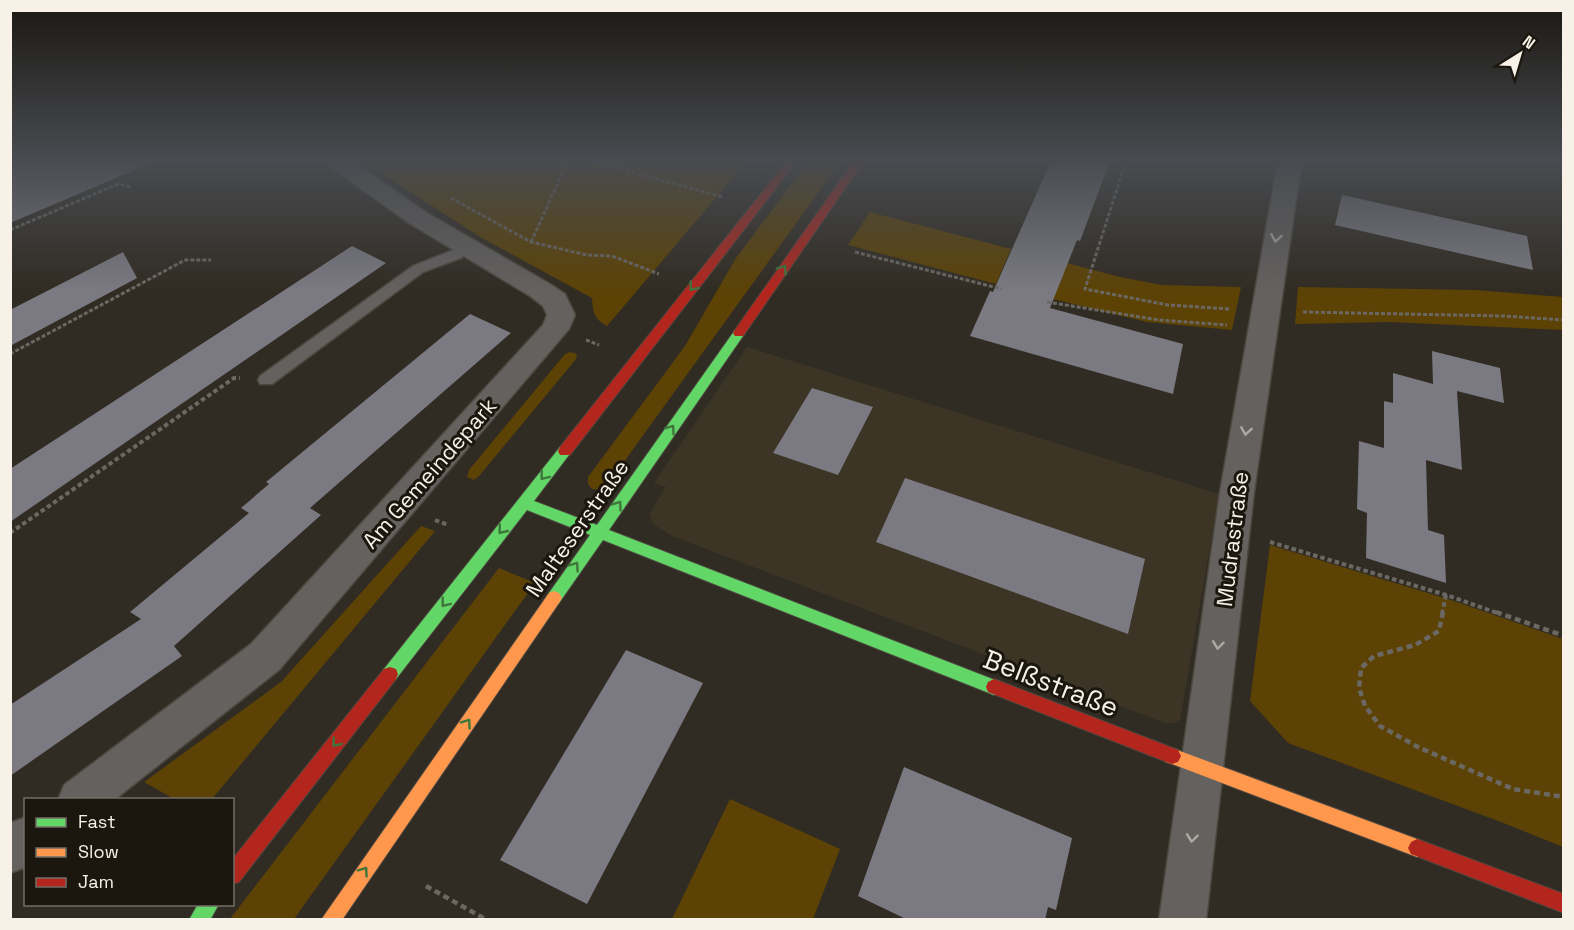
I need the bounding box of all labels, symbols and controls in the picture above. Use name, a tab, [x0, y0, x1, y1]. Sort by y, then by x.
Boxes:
north arrow	[1490, 24, 1550, 84]
text: N	[1518, 31, 1539, 54]
one-way arrow	[1271, 233, 1283, 243]
one-way arrow	[776, 265, 787, 276]
one-way arrow	[690, 280, 701, 291]
street label: Am Gemeindepark	[356, 392, 502, 554]
one-way arrow	[664, 425, 675, 436]
one-way arrow	[1241, 426, 1253, 435]
street label: Malteserstraße	[519, 454, 635, 602]
one-way arrow	[541, 469, 552, 480]
street label: Mudrastraße	[1210, 470, 1254, 608]
one-way arrow	[611, 500, 622, 511]
one-way arrow	[499, 523, 510, 534]
one-way arrow	[568, 562, 579, 573]
one-way arrow	[441, 596, 452, 607]
one-way arrow	[1213, 640, 1225, 649]
street label: Belßstraße	[978, 641, 1124, 725]
one-way arrow	[460, 718, 471, 729]
one-way arrow	[332, 736, 343, 747]
legend	[24, 798, 234, 906]
text: Fast	[78, 810, 115, 833]
one-way arrow	[1186, 833, 1199, 843]
text: Slow	[78, 840, 119, 863]
one-way arrow	[357, 867, 368, 878]
text: Jam	[78, 870, 114, 893]

